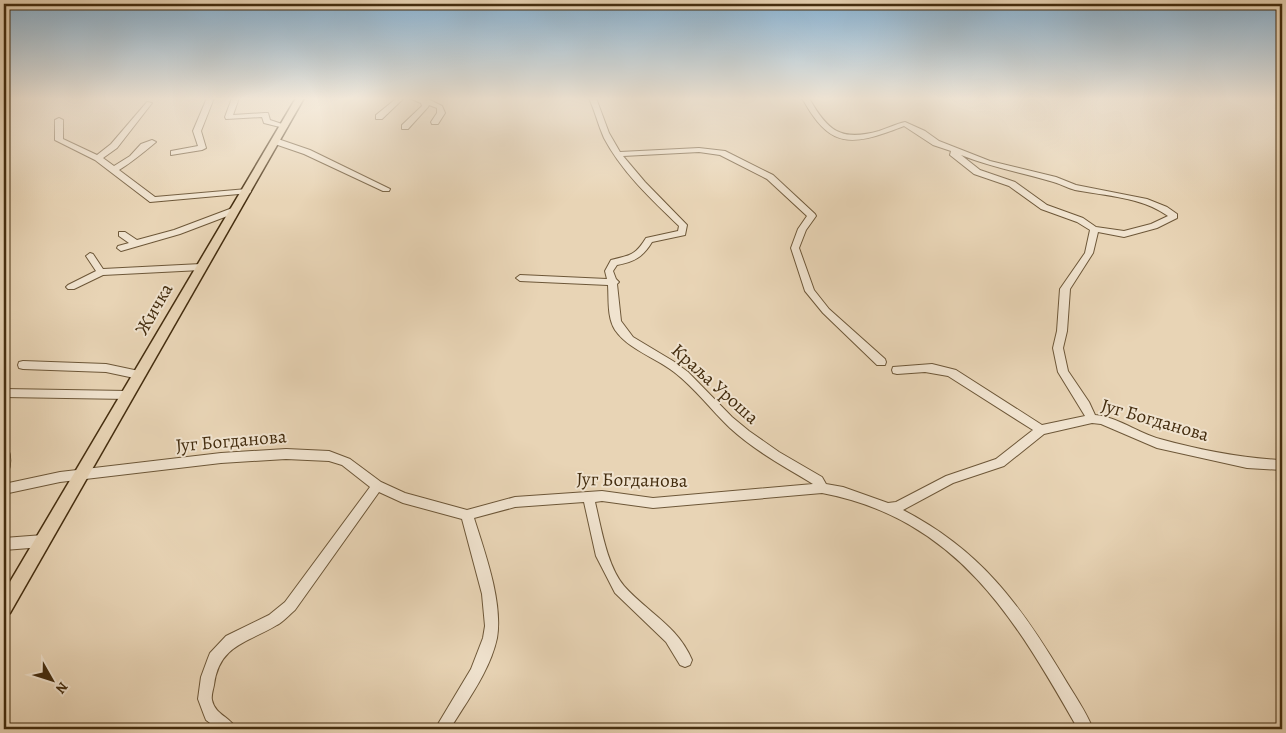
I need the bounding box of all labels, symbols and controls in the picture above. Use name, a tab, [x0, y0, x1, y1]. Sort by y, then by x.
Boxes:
street label: Жичка	[129, 278, 179, 340]
street label: Краља Уроша	[666, 338, 765, 430]
street label: Југ Богданова	[1098, 392, 1212, 448]
street label: Југ Богданова	[175, 423, 288, 459]
street label: Југ Богданова	[576, 466, 688, 494]
north arrow	[28, 656, 78, 706]
text: N	[51, 678, 72, 698]

